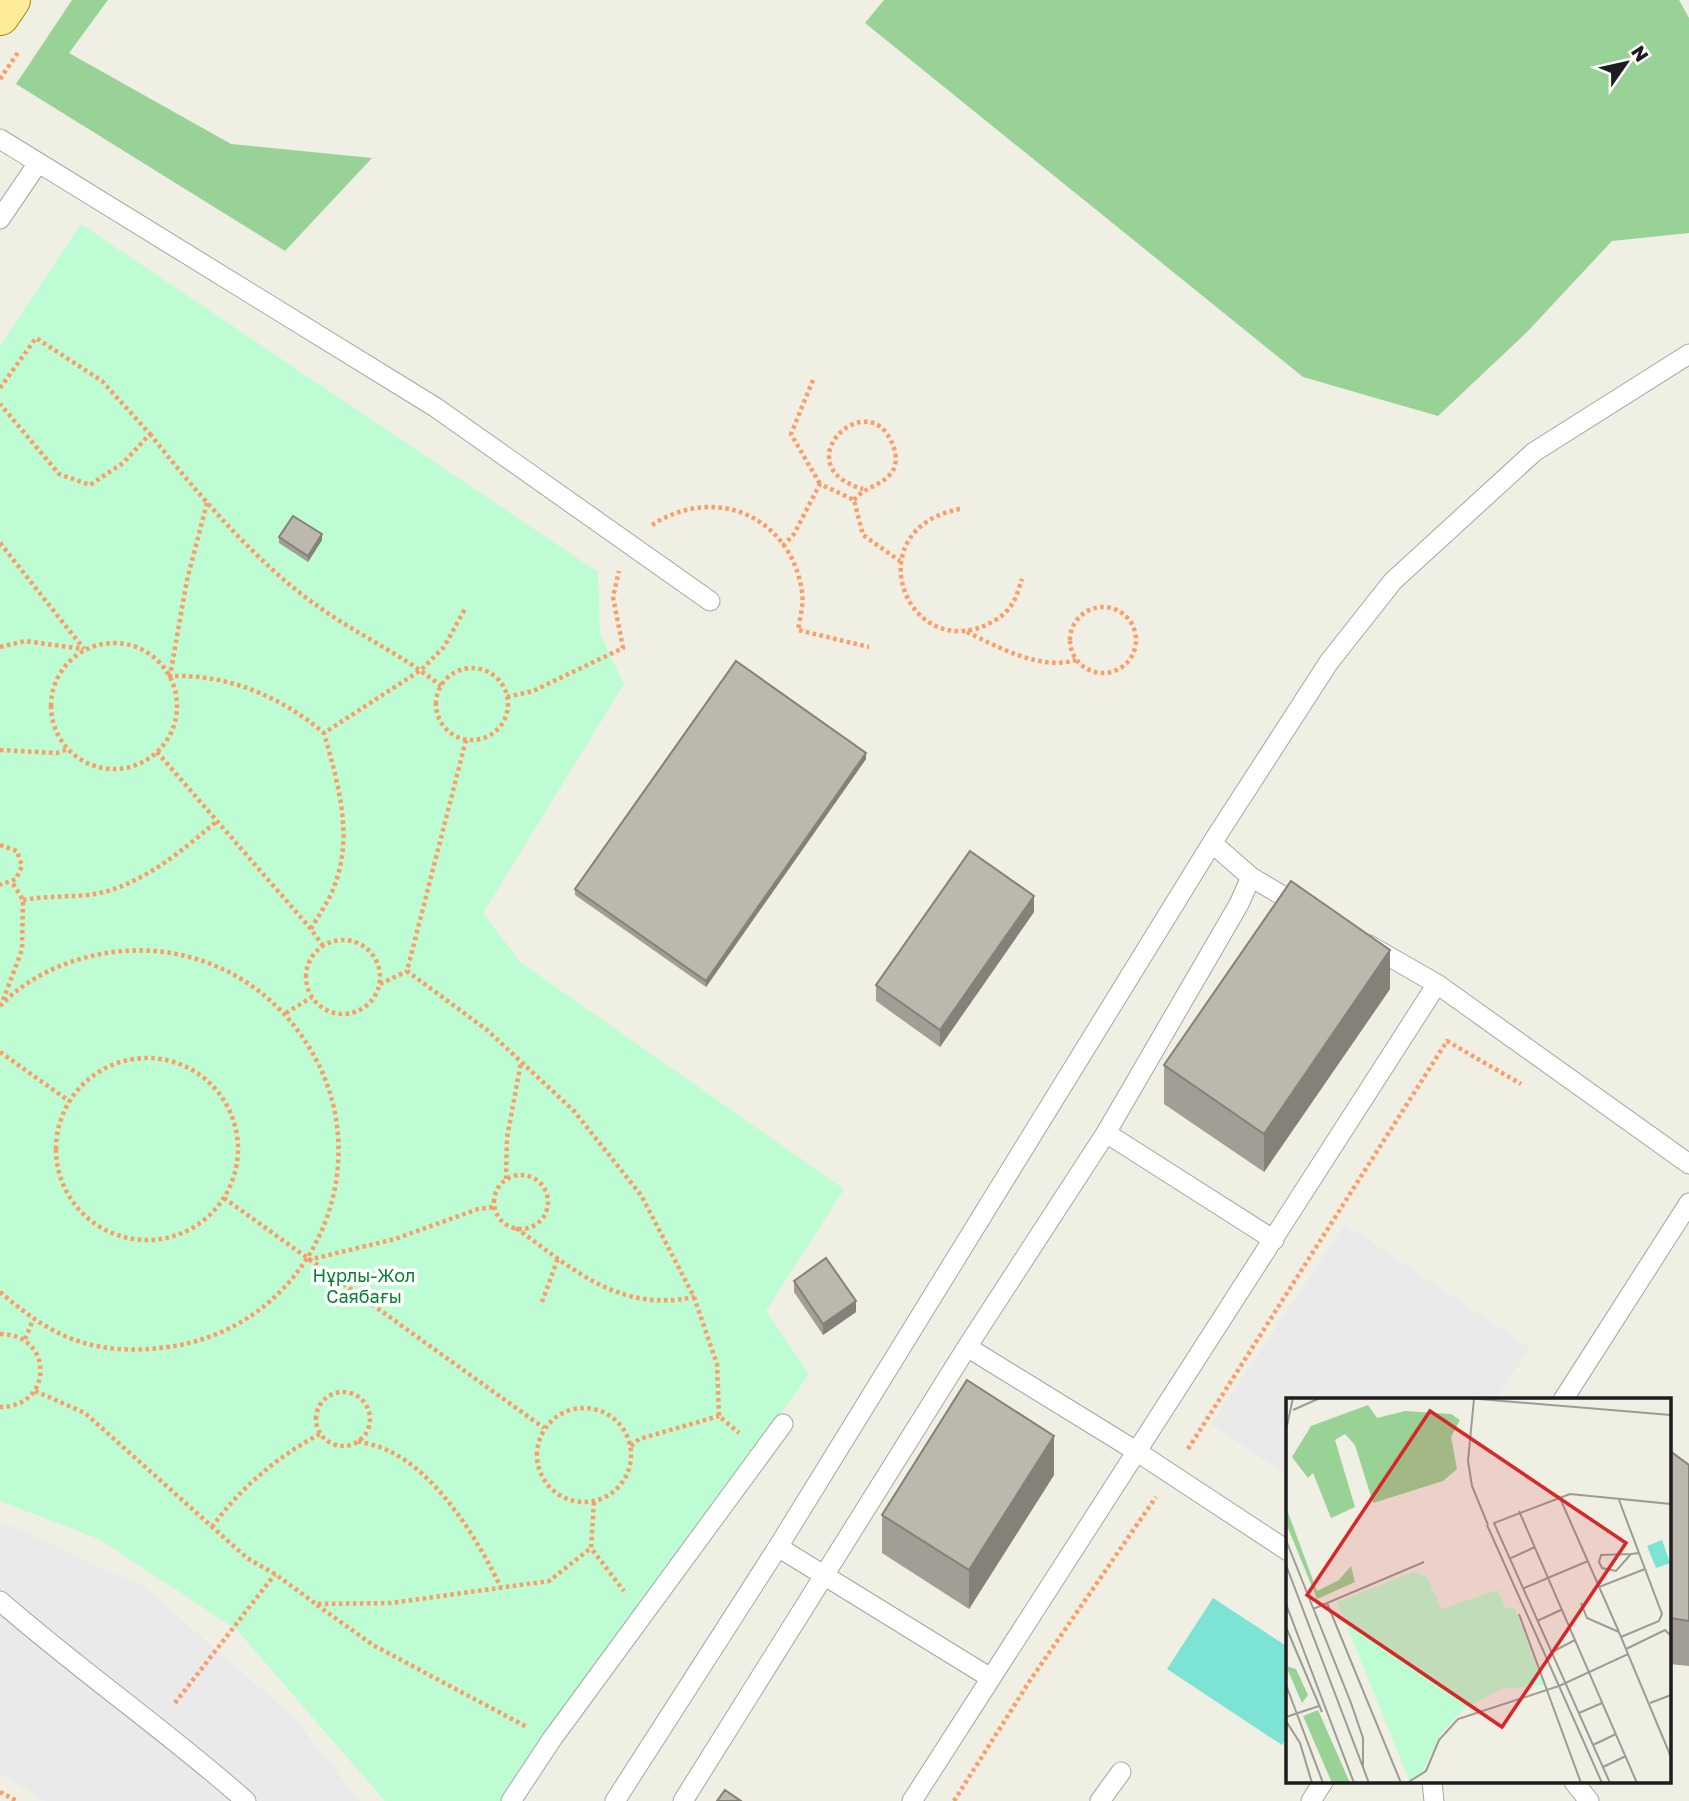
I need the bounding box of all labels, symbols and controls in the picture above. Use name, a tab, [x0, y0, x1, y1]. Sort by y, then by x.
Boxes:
north arrow	[1591, 28, 1661, 98]
text: N	[1627, 41, 1654, 66]
park label: Нұрлы-Жол Саябағы	[313, 1264, 415, 1307]
inset map	[1286, 1398, 1672, 1784]

